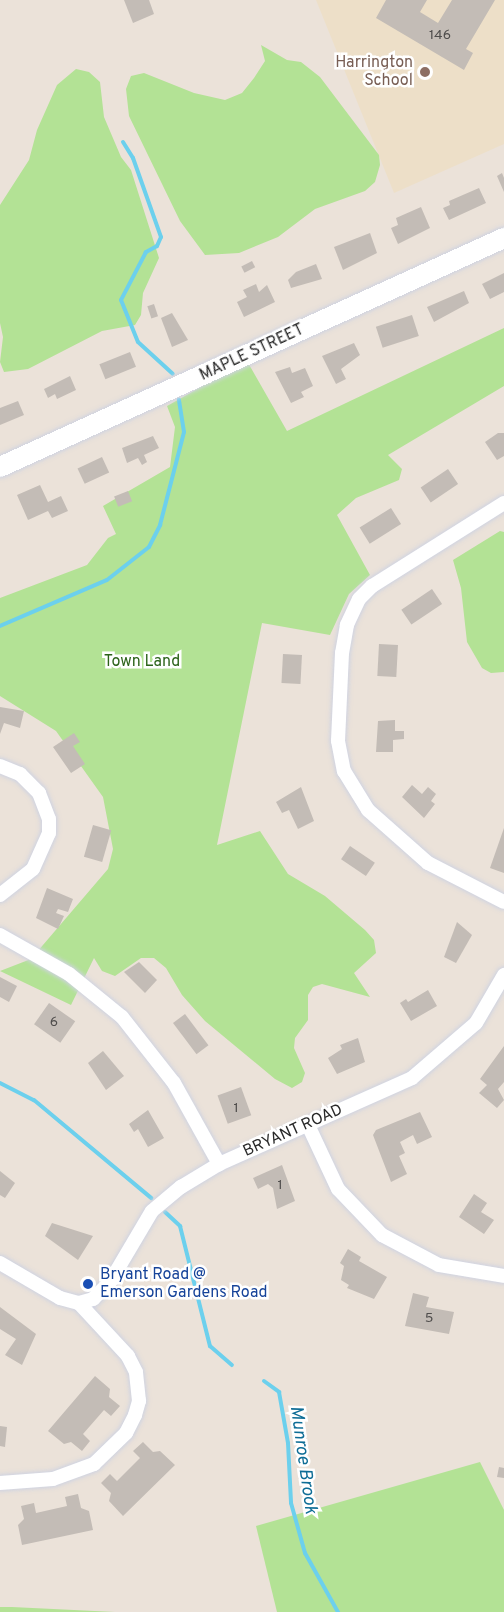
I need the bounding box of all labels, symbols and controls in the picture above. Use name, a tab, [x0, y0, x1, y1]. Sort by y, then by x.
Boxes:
house number: 146	[429, 28, 451, 44]
place label: Harrington School	[335, 53, 413, 91]
marker: Harrington School	[418, 65, 432, 79]
street label: MAPLE STREET	[197, 320, 307, 386]
park label: Town Land	[104, 652, 180, 672]
house number: 6	[50, 1015, 58, 1031]
street label: BRYANT ROAD	[240, 1100, 346, 1162]
house number: 1	[233, 1101, 239, 1117]
house number: 1	[277, 1178, 283, 1194]
place label: Bryant Road @ Emerson Gardens Road	[100, 1265, 268, 1303]
marker: Bryant Road @ Emerson Gardens Road	[81, 1277, 95, 1291]
house number: 5	[425, 1311, 433, 1327]
water label: Munroe Brook	[284, 1405, 320, 1515]

